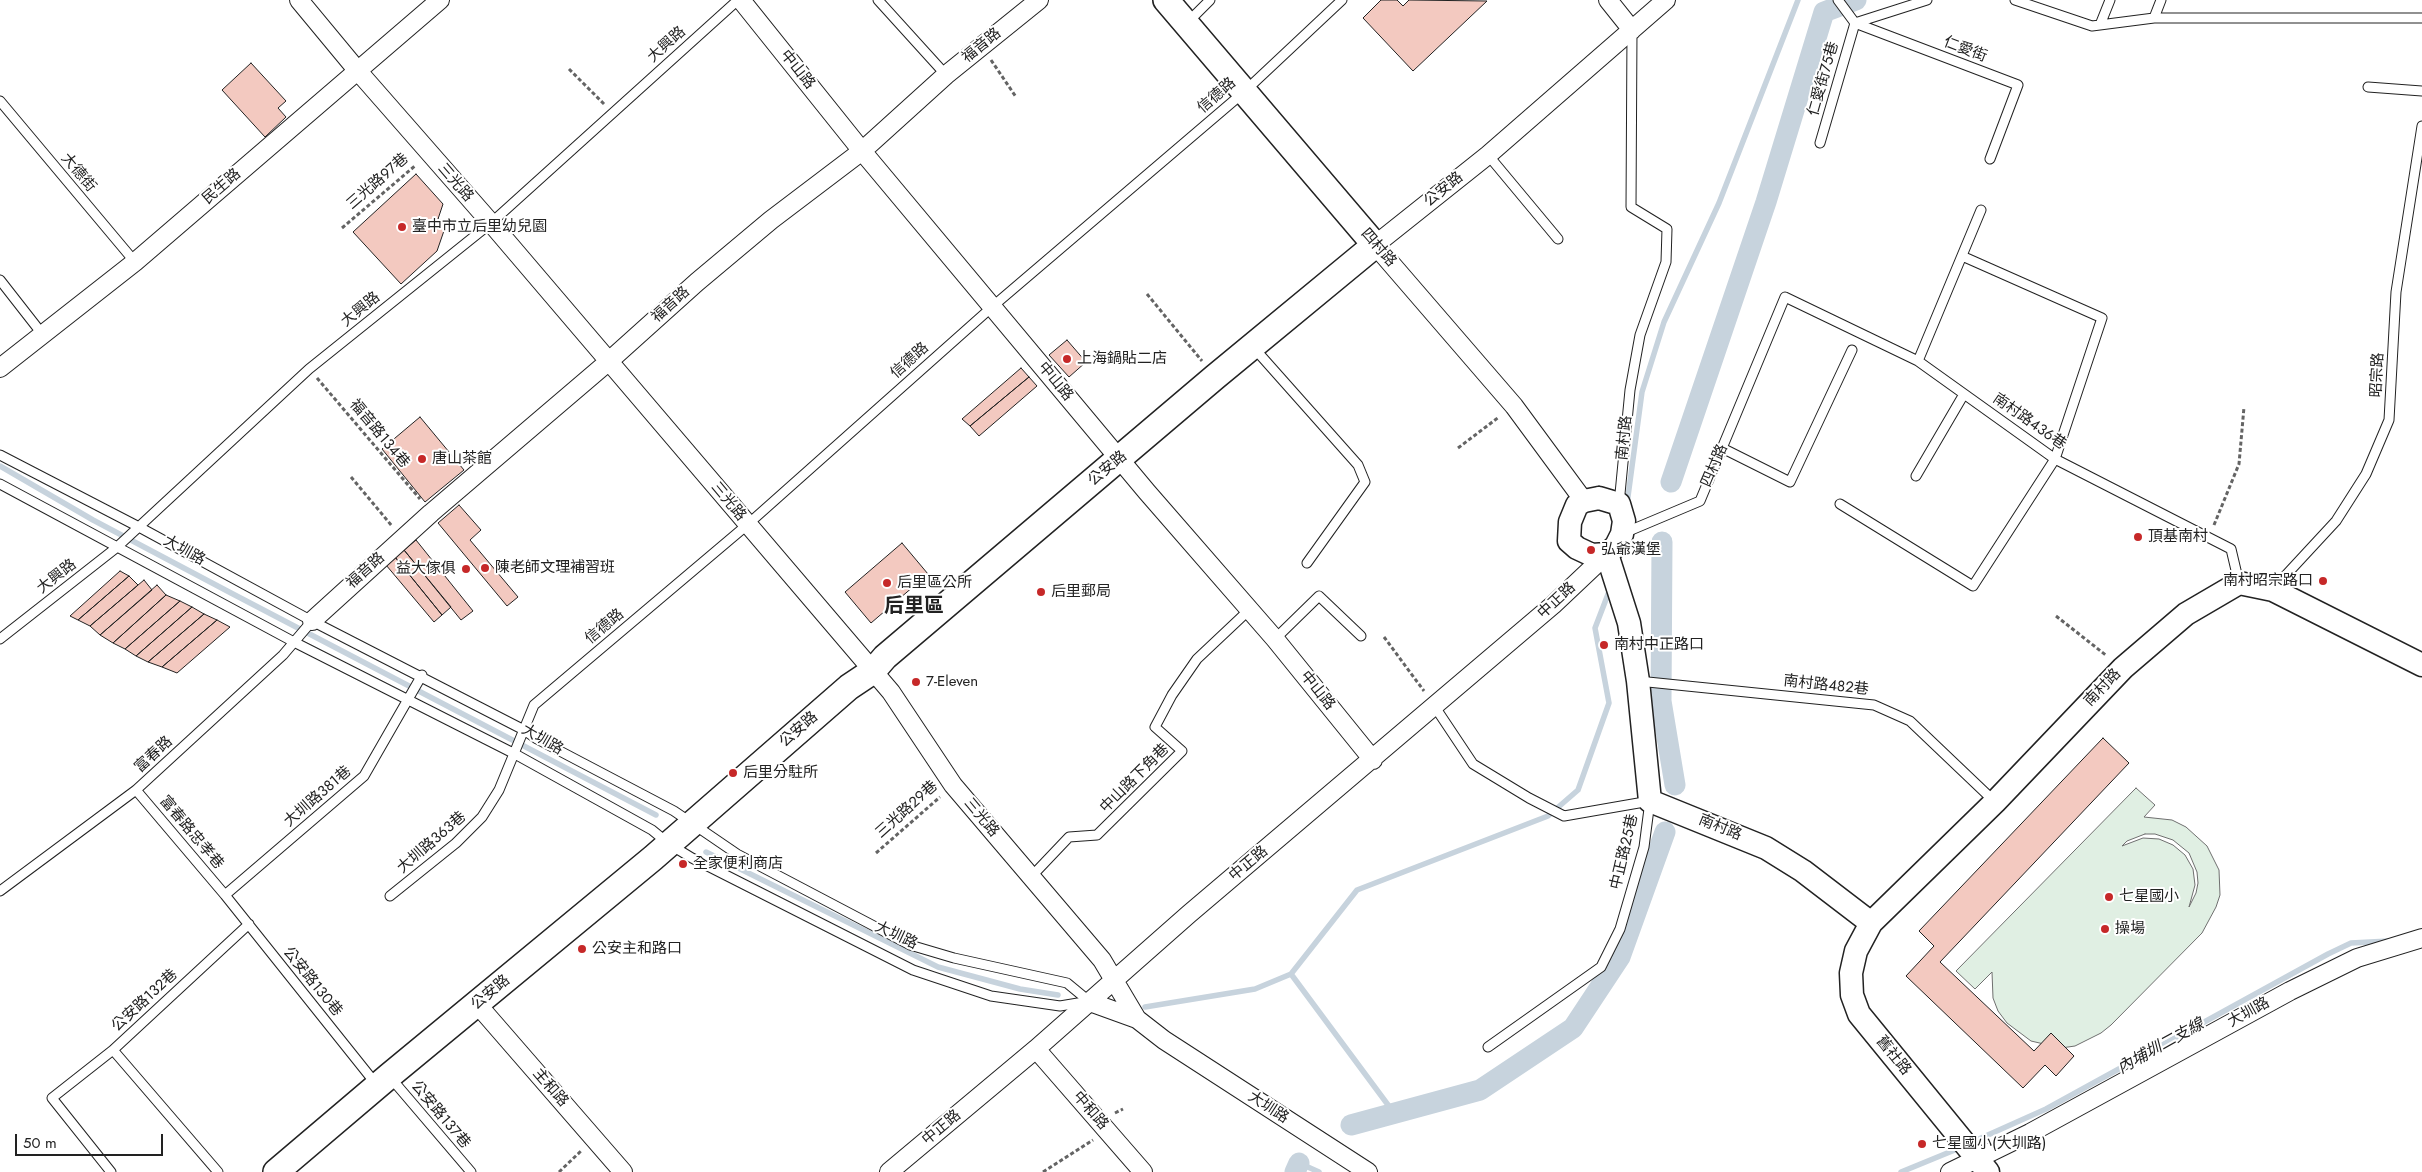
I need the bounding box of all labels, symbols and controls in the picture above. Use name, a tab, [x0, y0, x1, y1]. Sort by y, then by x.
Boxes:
street label: 大興路	[644, 23, 690, 67]
street label: 福音路	[959, 25, 1005, 67]
street label: 仁愛街	[1941, 34, 1989, 66]
street label: 仁愛街75巷	[1805, 40, 1843, 118]
street label: 中山路	[776, 47, 818, 93]
street label: 信德路	[1194, 74, 1240, 118]
street label: 大德街	[57, 150, 99, 196]
street label: 三光路97巷	[343, 150, 413, 214]
street label: 三光路	[433, 160, 477, 206]
street label: 民生路	[199, 165, 245, 209]
street label: 公安路	[1421, 169, 1467, 211]
place label: 臺中市立后里幼兒園	[412, 218, 547, 236]
marker: 臺中市立后里幼兒園	[396, 221, 408, 233]
street label: 四村路	[1356, 225, 1400, 271]
street label: 福音路	[648, 283, 694, 327]
street label: 大興路	[338, 289, 384, 331]
street label: 信德路	[887, 339, 933, 383]
place label: 上海鍋貼二店	[1077, 350, 1167, 368]
street label: 昭宗路	[2368, 352, 2388, 398]
marker: 上海鍋貼二店	[1061, 353, 1073, 365]
street label: 中山路	[1034, 359, 1076, 405]
street label: 南村路436巷	[1989, 390, 2069, 454]
street label: 福音路134巷	[345, 396, 413, 472]
street label: 南村路	[1614, 415, 1636, 461]
street label: 四村路	[1698, 442, 1732, 490]
street label: 公安路	[1085, 448, 1131, 490]
place label: 唐山茶館	[432, 450, 492, 468]
marker: 唐山茶館	[416, 453, 428, 465]
street label: 三光路	[707, 479, 749, 525]
place label: 頂基南村	[2148, 528, 2208, 546]
marker: 頂基南村	[2132, 531, 2144, 543]
street label: 大圳路	[160, 532, 208, 570]
place label: 弘爺漢堡	[1601, 541, 1661, 559]
marker: 弘爺漢堡	[1585, 544, 1597, 556]
street label: 福音路	[343, 549, 389, 593]
street label: 大興路	[34, 556, 80, 598]
place label: 陳老師文理補習班	[495, 559, 615, 577]
place label: 益大傢俱	[396, 560, 456, 578]
marker: 陳老師文理補習班	[479, 562, 491, 574]
marker: 益大傢俱	[460, 563, 472, 575]
place label: 南村昭宗路口	[2223, 572, 2313, 590]
place label: 后里區公所	[897, 574, 972, 592]
marker: 南村昭宗路口	[2317, 575, 2329, 587]
marker: 后里區公所	[881, 577, 893, 589]
street label: 中正路	[1534, 579, 1580, 623]
place label: 后里郵局	[1051, 583, 1111, 601]
marker: 后里郵局	[1035, 586, 1047, 598]
district label: 后里區	[884, 595, 944, 619]
street label: 信德路	[582, 606, 628, 648]
place label: 南村中正路口	[1614, 636, 1704, 654]
marker: 南村中正路口	[1598, 639, 1610, 651]
street label: 南村路	[2081, 666, 2125, 710]
street label: 中山路	[1296, 668, 1338, 714]
place label: 7-Eleven	[926, 673, 978, 691]
street label: 南村路482巷	[1783, 673, 1869, 699]
marker: 7-Eleven	[910, 676, 922, 688]
street label: 公安路	[776, 708, 822, 752]
street label: 大圳路	[518, 721, 566, 759]
street label: 富春路	[131, 733, 177, 777]
street label: 中山路下角巷	[1097, 741, 1173, 817]
street label: 大圳路381巷	[281, 763, 355, 831]
place label: 后里分駐所	[743, 764, 818, 782]
marker: 后里分駐所	[727, 767, 739, 779]
street label: 三光路29巷	[872, 777, 942, 843]
street label: 富春路忠孝巷	[155, 793, 227, 873]
street label: 三光路	[960, 795, 1002, 841]
street label: 大圳路363巷	[394, 808, 470, 878]
street label: 南村路	[1696, 811, 1744, 845]
street label: 中正路25巷	[1608, 812, 1642, 892]
street label: 中正路	[1226, 843, 1272, 885]
place label: 全家便利商店	[693, 855, 783, 873]
marker: 全家便利商店	[677, 858, 689, 870]
place label: 七星國小	[2119, 888, 2179, 906]
marker: 七星國小	[2103, 891, 2115, 903]
street label: 大圳路	[872, 918, 920, 954]
place label: 操場	[2115, 920, 2145, 938]
marker: 操場	[2099, 923, 2111, 935]
place label: 公安主和路口	[592, 940, 682, 958]
marker: 公安主和路口	[576, 943, 588, 955]
street label: 公安路130巷	[279, 944, 345, 1020]
street label: 公安路132巷	[108, 966, 182, 1036]
street label: 公安路	[468, 972, 514, 1014]
street label: 大圳路	[2225, 994, 2273, 1032]
water label: 內埔圳二支線	[2114, 1015, 2208, 1079]
street label: 舊社路	[1872, 1033, 1914, 1079]
street label: 主和路	[528, 1065, 572, 1111]
street label: 公安路137巷	[407, 1078, 473, 1152]
street label: 中和路	[1068, 1088, 1112, 1134]
street label: 大圳路	[1244, 1088, 1292, 1128]
street label: 中正路	[919, 1107, 965, 1149]
scale bar	[18, 1124, 165, 1156]
text: 50 m	[23, 1132, 57, 1154]
place label: 七星國小(大圳路)	[1932, 1135, 2046, 1153]
marker: 七星國小(大圳路)	[1916, 1138, 1928, 1150]

